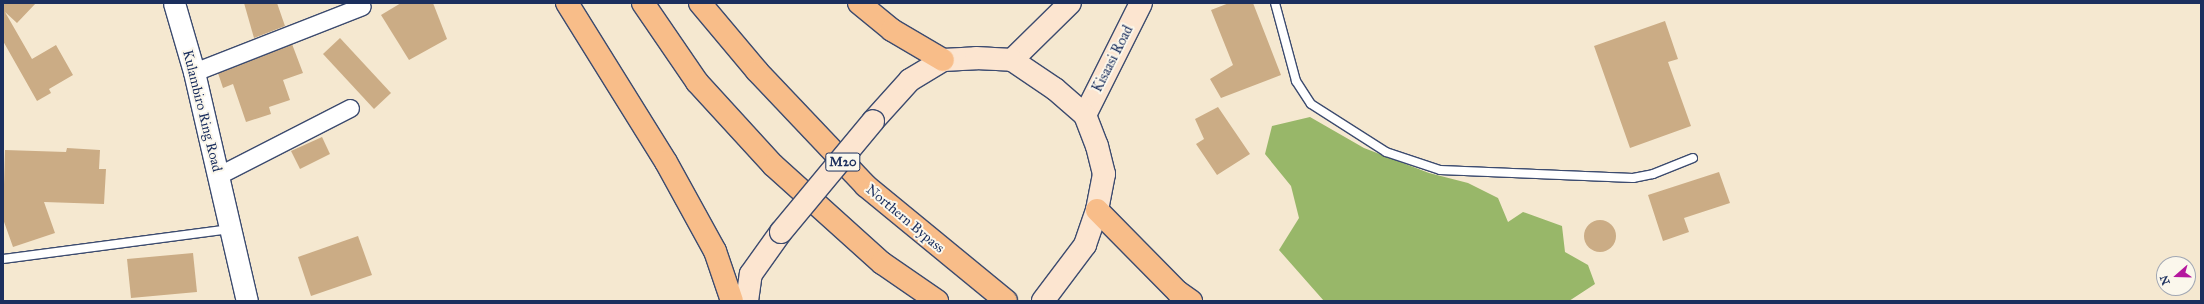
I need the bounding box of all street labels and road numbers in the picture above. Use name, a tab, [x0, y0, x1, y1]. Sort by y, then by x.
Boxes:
street label: Kisaasi Road	[1089, 23, 1137, 95]
street label: Kulambiro Ring Road	[179, 48, 225, 174]
road number: M20	[825, 151, 861, 173]
street label: Northern Bypass	[862, 181, 948, 257]

